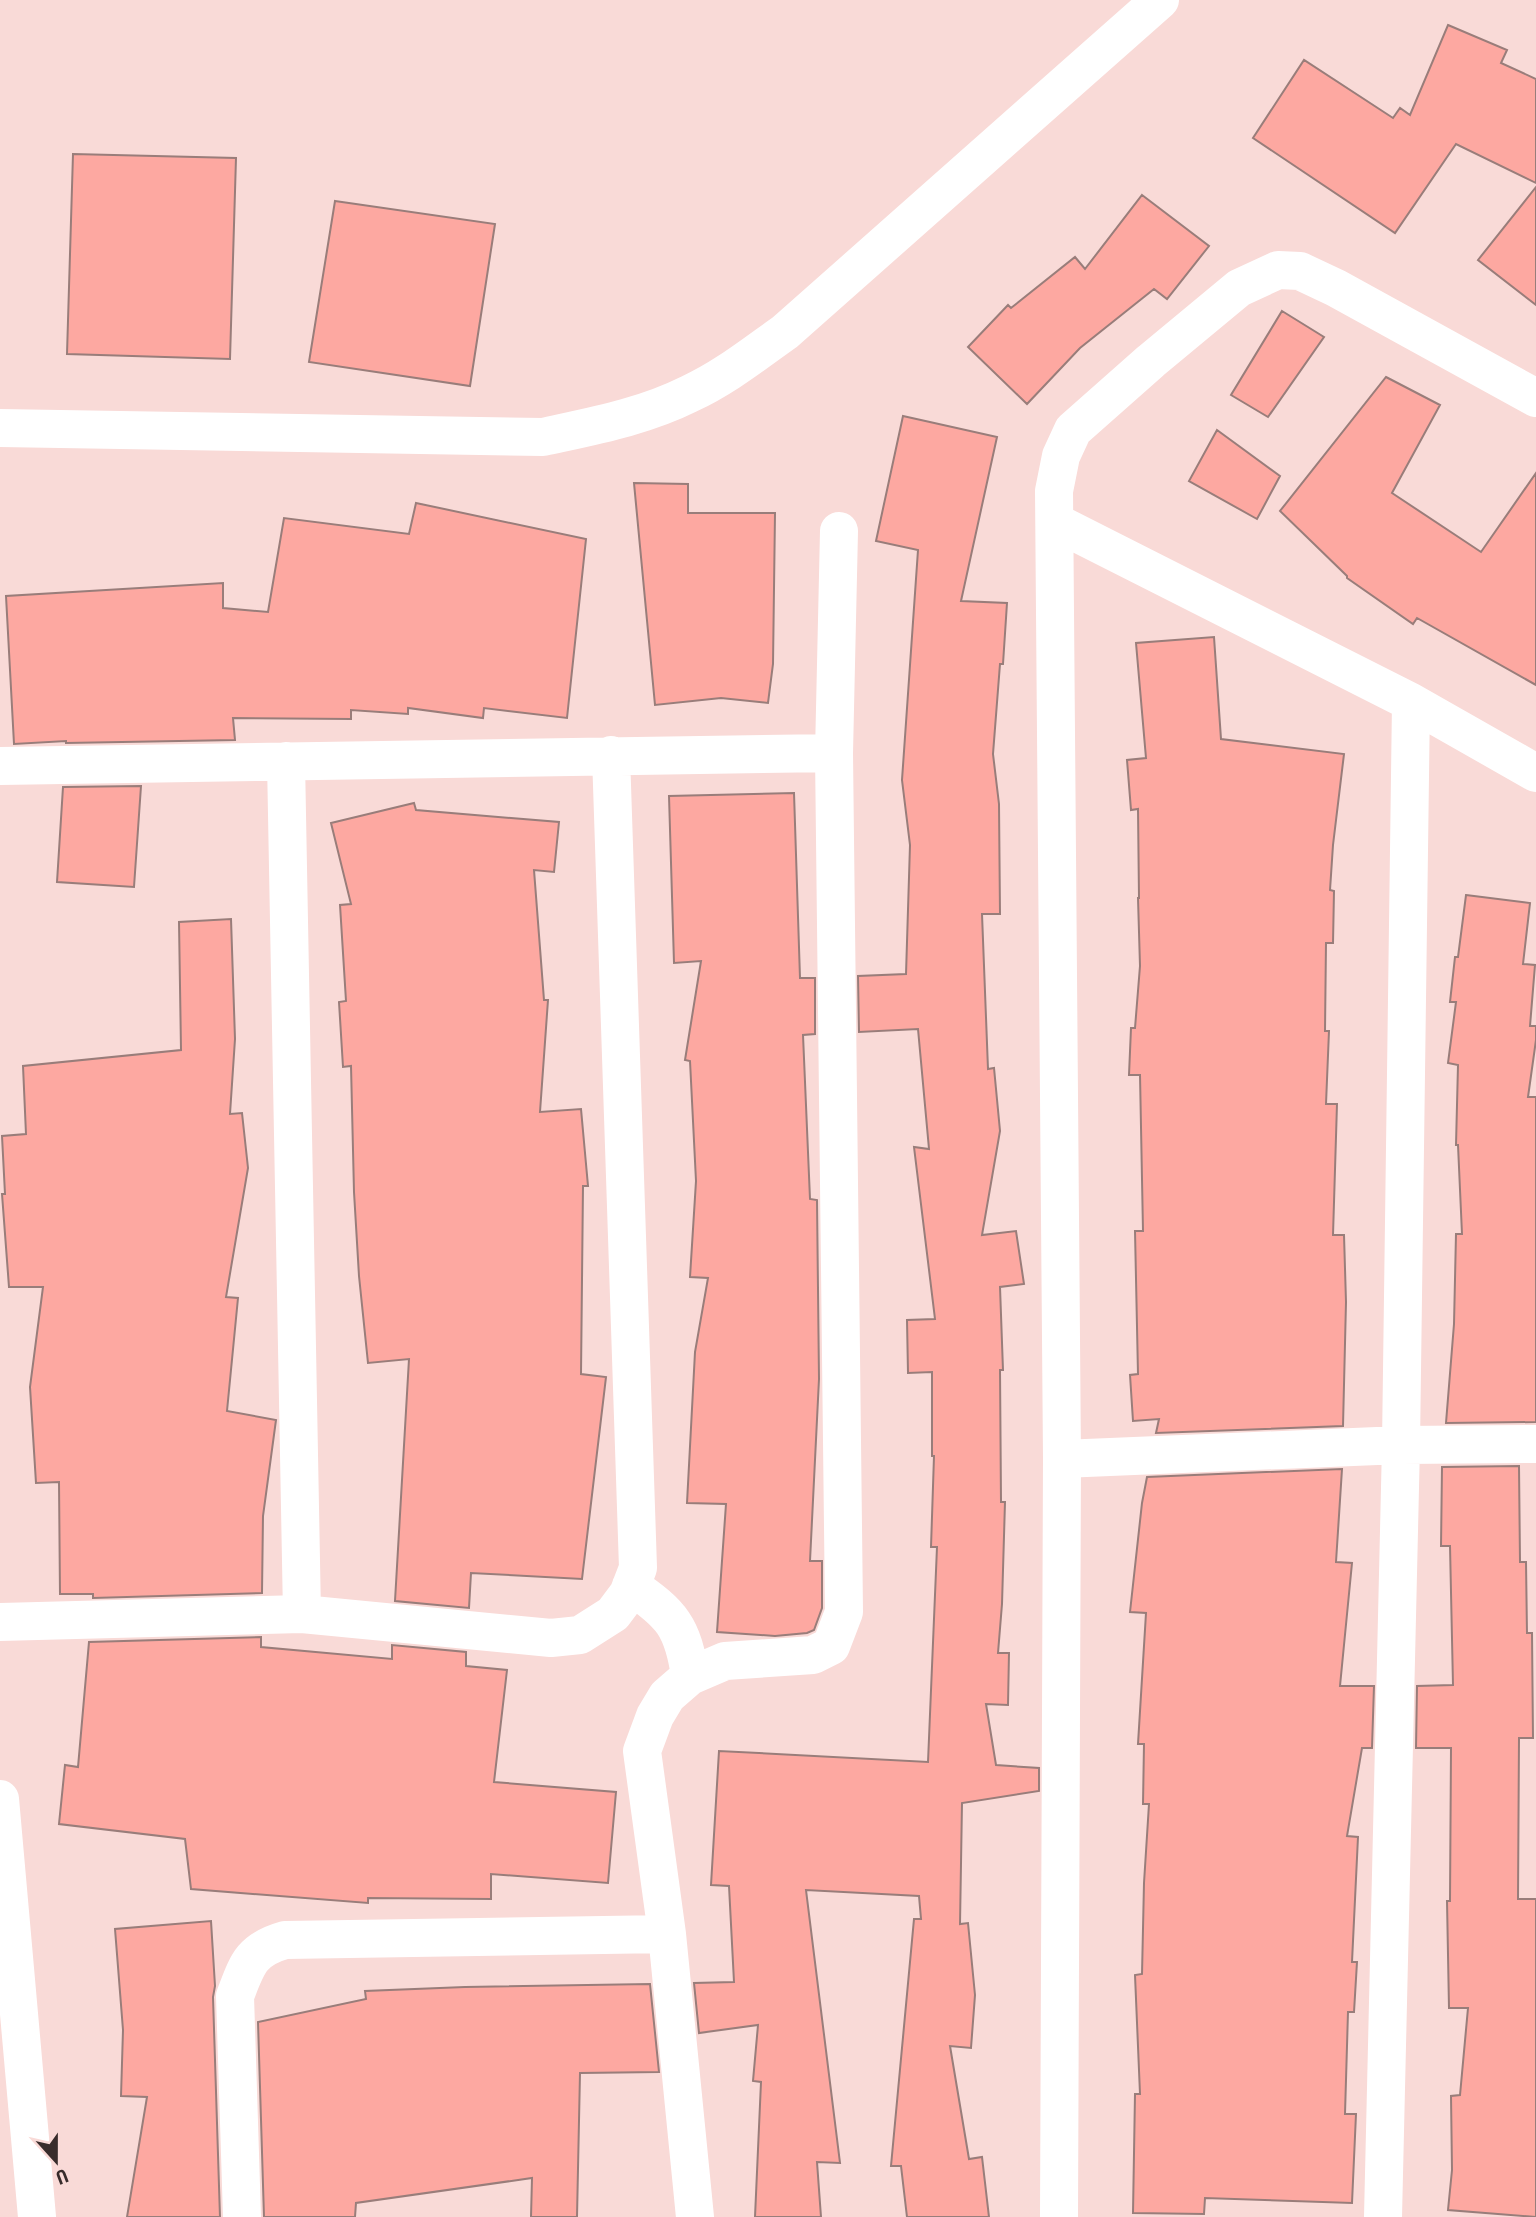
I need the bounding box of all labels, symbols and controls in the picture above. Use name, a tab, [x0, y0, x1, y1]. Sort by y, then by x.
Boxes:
north arrow	[21, 2126, 91, 2196]
text: U	[53, 2164, 71, 2189]

